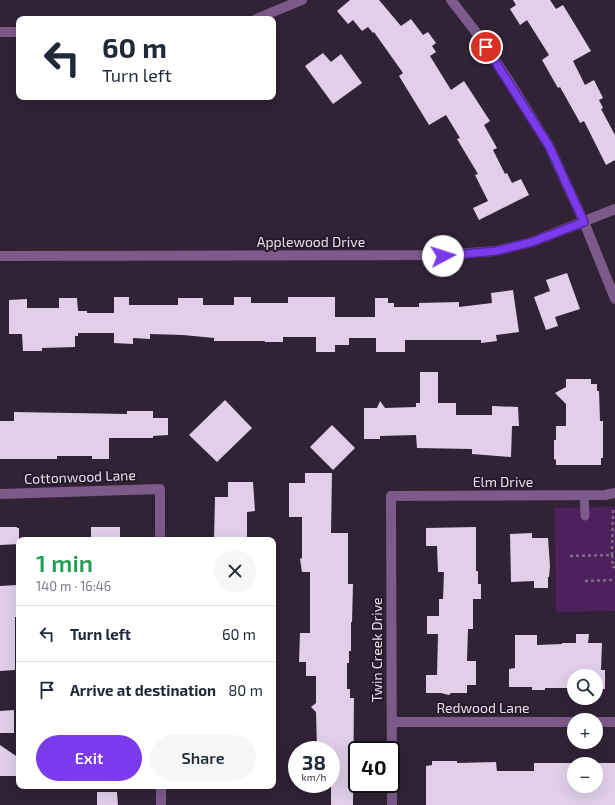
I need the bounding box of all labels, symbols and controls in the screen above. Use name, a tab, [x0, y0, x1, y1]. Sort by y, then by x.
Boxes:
text: 60 m	[102, 30, 167, 64]
pin	[469, 30, 503, 64]
icon: left	[36, 32, 88, 84]
icon: arrive	[475, 36, 497, 58]
text: Turn left	[102, 64, 172, 86]
street label: Applewood Drive	[257, 233, 365, 250]
position arrow	[422, 235, 464, 277]
street label: Cottonwood Lane	[24, 466, 136, 487]
street label: Elm Drive	[473, 473, 533, 490]
text: 1 min	[36, 548, 93, 577]
button: close	[214, 550, 256, 592]
text: 140 m · 16:46	[36, 578, 111, 594]
street label: Twin Creek Drive	[368, 597, 385, 703]
icon: left	[36, 623, 58, 645]
text: Turn left	[70, 625, 131, 643]
text: 60 m	[222, 625, 256, 643]
map controls	[567, 669, 603, 793]
button: search	[567, 669, 603, 705]
icon: arrive	[36, 679, 58, 701]
text: Arrive at destination	[70, 681, 216, 699]
text: 80 m	[228, 681, 263, 699]
street label: Redwood Lane	[436, 699, 530, 716]
button: +	[567, 713, 603, 749]
button: Exit	[36, 735, 142, 781]
button: Share	[150, 735, 256, 781]
speed limit sign: 40	[348, 741, 400, 793]
text: 38	[302, 750, 326, 774]
button: −	[567, 757, 603, 793]
text: km/h	[302, 771, 326, 783]

